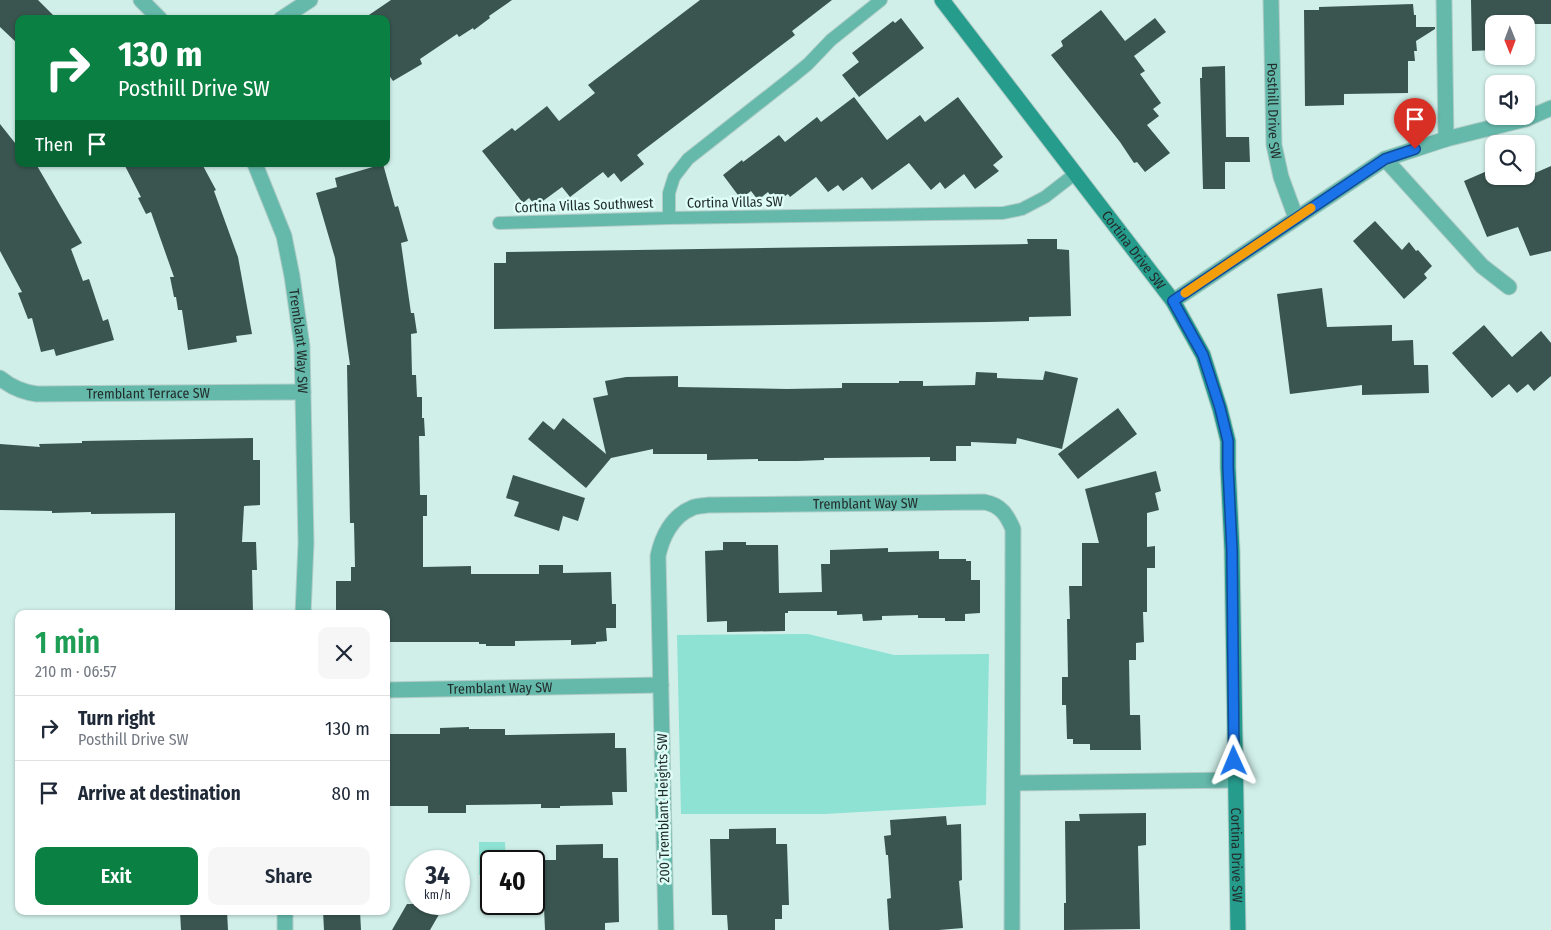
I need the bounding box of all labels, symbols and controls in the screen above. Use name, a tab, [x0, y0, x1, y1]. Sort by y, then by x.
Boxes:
north arrow	[1485, 15, 1535, 65]
map controls	[1485, 15, 1535, 185]
text: 130 m	[118, 33, 202, 75]
icon: right	[35, 35, 100, 100]
street label: Posthill Drive SW	[1263, 62, 1285, 161]
text: Posthill Drive SW	[118, 75, 270, 102]
button: sound	[1485, 75, 1535, 125]
pin	[1394, 98, 1436, 149]
icon: arrive	[1401, 105, 1429, 133]
icon: arrive	[83, 130, 111, 158]
text: Then	[35, 133, 73, 156]
button: search	[1485, 135, 1535, 185]
street label: Cortina Villas SW	[687, 193, 784, 212]
street label: Cortina Villas Southwest	[514, 195, 654, 216]
street label: Cortina Drive SW	[1098, 207, 1169, 293]
street label: Tremblant Way SW	[285, 288, 311, 394]
street label: Tremblant Terrace SW	[86, 385, 211, 403]
street label: Tremblant Way SW	[813, 495, 919, 513]
text: 1 min	[35, 625, 100, 661]
button: close	[318, 627, 370, 679]
text: 210 m · 06:57	[35, 662, 116, 681]
street label: Tremblant Way SW	[447, 679, 553, 698]
text: Turn right	[78, 707, 155, 730]
icon: right	[35, 714, 63, 742]
text: 130 m	[325, 717, 370, 740]
text: Posthill Drive SW	[78, 730, 188, 749]
street label: 200 Tremblant Heights SW	[654, 733, 673, 883]
position arrow	[1207, 734, 1259, 786]
icon: arrive	[35, 779, 63, 807]
text: Arrive at destination	[78, 782, 241, 805]
text: 80 m	[332, 782, 370, 805]
street label: Cortina Drive SW	[1227, 807, 1246, 903]
button: Exit	[35, 847, 198, 905]
button: Share	[208, 847, 370, 905]
speed limit sign: 40	[480, 850, 545, 915]
text: 34	[425, 861, 450, 891]
text: km/h	[424, 888, 451, 902]

